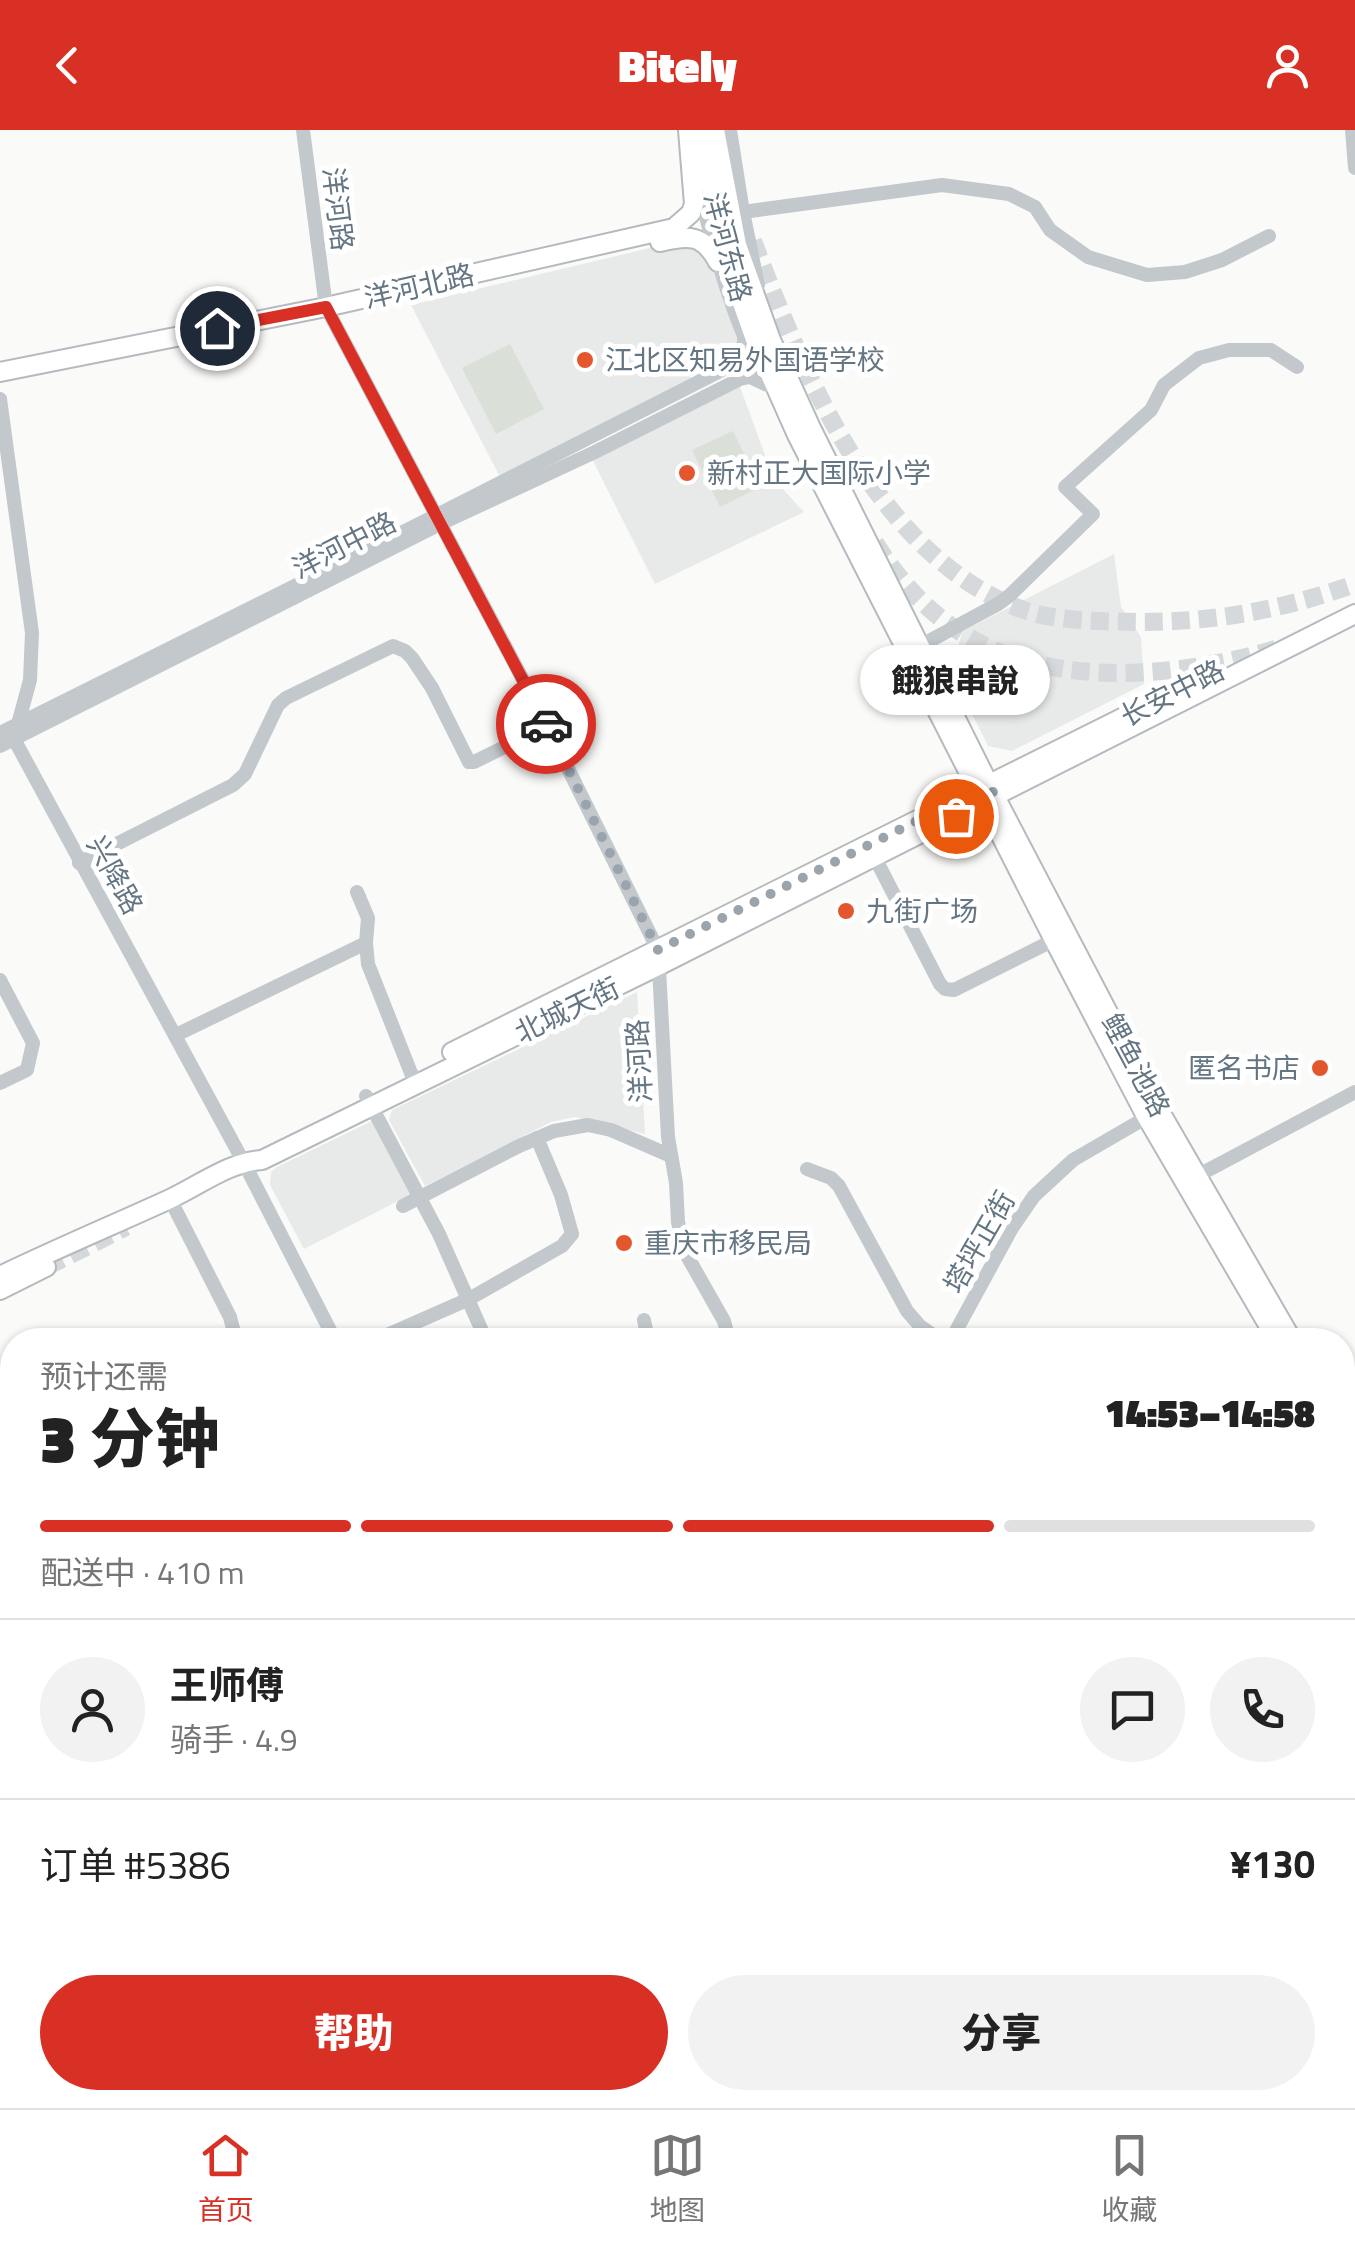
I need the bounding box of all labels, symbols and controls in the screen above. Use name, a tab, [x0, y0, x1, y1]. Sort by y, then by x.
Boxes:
text: Bitely	[618, 31, 737, 99]
icon: back	[40, 38, 95, 93]
icon: person	[1260, 38, 1315, 93]
street label: 洋河路	[312, 165, 365, 253]
street label: 洋河东路	[693, 187, 764, 307]
street label: 洋河北路	[359, 252, 478, 319]
pin	[175, 286, 260, 371]
icon: home	[190, 301, 245, 356]
place label: 江北区知易外国语学校	[605, 338, 885, 381]
marker: 江北区知易外国语学校	[574, 349, 596, 371]
place label: 新村正大国际小学	[707, 451, 931, 494]
marker: 新村正大国际小学	[676, 462, 698, 484]
street label: 洋河中路	[284, 500, 403, 589]
callout: 餓狼串說	[861, 646, 1051, 716]
street label: 长安中路	[1112, 648, 1231, 737]
text: 餓狼串說	[891, 656, 1019, 704]
courier	[496, 674, 596, 774]
icon: car	[519, 697, 574, 752]
pin	[914, 774, 999, 859]
icon: bag	[929, 789, 984, 844]
street label: 兴降路	[76, 828, 155, 922]
place label: 九街广场	[866, 889, 978, 932]
marker: 九街广场	[835, 900, 857, 922]
street label: 北城天街	[507, 966, 627, 1053]
street label: 鲤鱼池路	[1091, 1005, 1182, 1124]
street label: 洋河路	[615, 1018, 662, 1104]
place label: 匿名书店	[1188, 1046, 1300, 1089]
marker: 匿名书店	[1309, 1057, 1331, 1079]
street label: 塔坪正街	[932, 1182, 1025, 1301]
place label: 重庆市移民局	[644, 1221, 812, 1264]
marker: 重庆市移民局	[613, 1232, 635, 1254]
text: 预计还需	[40, 1352, 168, 1400]
text: 14:53–14:58	[1105, 1384, 1315, 1442]
text: 3 分钟	[40, 1388, 220, 1487]
text: 配送中 · 410 m	[40, 1548, 245, 1596]
text: 王师傅	[170, 1656, 284, 1714]
button: person	[40, 1657, 145, 1762]
button: chat	[1080, 1657, 1185, 1762]
button: phone	[1210, 1657, 1315, 1762]
text: 骑手 · 4.9	[170, 1715, 298, 1763]
text: ¥130	[1230, 1835, 1315, 1893]
text: 订单 #5386	[40, 1836, 231, 1894]
button: 帮助	[40, 1975, 668, 2090]
button: 分享	[688, 1975, 1315, 2090]
tab: 首页	[198, 2128, 254, 2231]
tab: 地图	[649, 2128, 705, 2231]
tab: 收藏	[1101, 2128, 1157, 2231]

